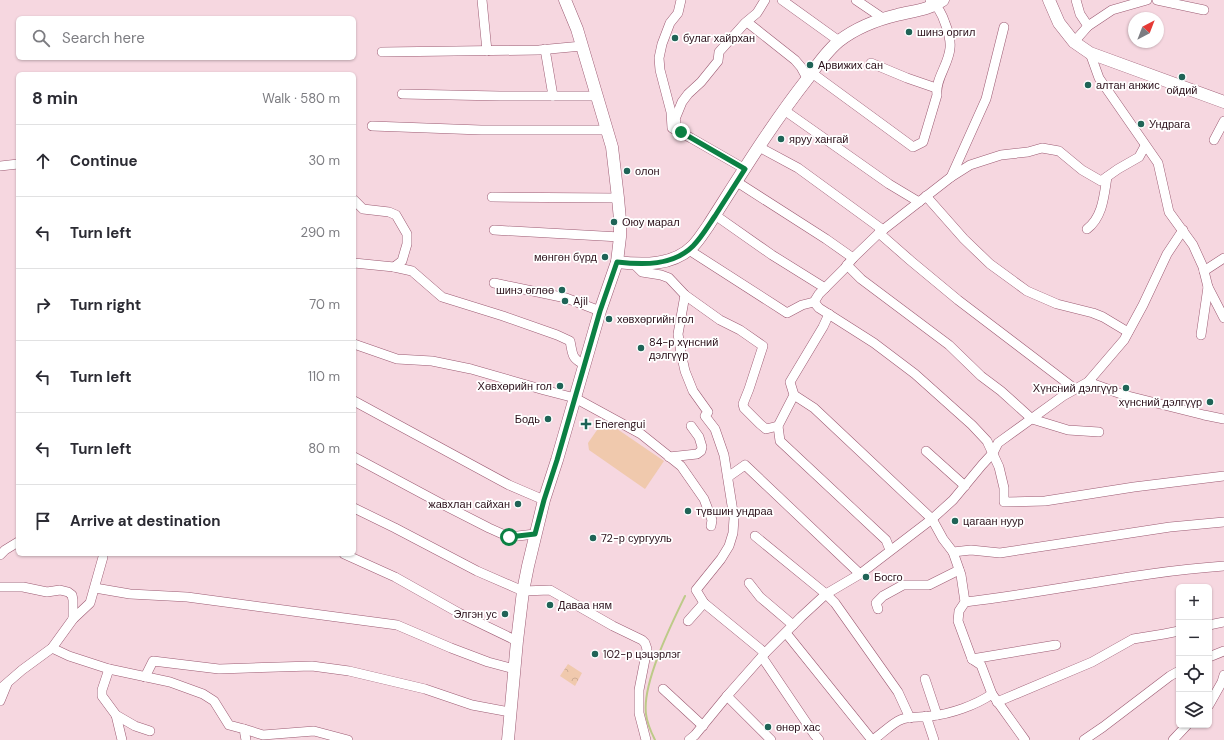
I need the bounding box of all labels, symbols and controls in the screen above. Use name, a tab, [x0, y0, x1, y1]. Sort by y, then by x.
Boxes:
north arrow	[1128, 12, 1164, 48]
search box	[16, 16, 356, 60]
place label: шинэ оргил	[917, 25, 975, 39]
icon: search	[30, 27, 52, 49]
marker: шинэ оргил	[904, 27, 914, 37]
text: Search here	[62, 28, 145, 48]
place label: булаг хайрхан	[683, 31, 755, 45]
marker: булаг хайрхан	[670, 33, 680, 43]
place label: Арвижих сан	[818, 58, 883, 72]
marker: Арвижих сан	[805, 60, 815, 70]
marker: ойдий	[1177, 72, 1187, 82]
place label: алтан анжис	[1096, 78, 1160, 92]
marker: алтан анжис	[1083, 80, 1093, 90]
place label: ойдий	[1167, 83, 1197, 97]
text: 8 min	[32, 87, 78, 109]
text: Walk · 580 m	[262, 90, 340, 107]
place label: Ундрага	[1149, 117, 1191, 131]
marker: Ундрага	[1136, 119, 1146, 129]
route end	[672, 123, 690, 141]
place label: яруу хангай	[789, 132, 848, 146]
marker: яруу хангай	[776, 134, 786, 144]
icon: ahead	[32, 150, 54, 172]
text: Continue	[70, 151, 138, 171]
text: 30 m	[308, 152, 340, 169]
place label: олон	[635, 164, 660, 178]
marker: олон	[622, 166, 632, 176]
place label: Оюу марал	[622, 215, 680, 229]
marker: Оюу марал	[609, 217, 619, 227]
icon: left	[32, 222, 54, 244]
text: Turn left	[70, 223, 131, 243]
text: 290 m	[301, 224, 340, 241]
place label: мөнгөн бүрд	[534, 250, 598, 264]
marker: мөнгөн бүрд	[600, 252, 610, 262]
place label: шинэ өглөө	[496, 283, 554, 297]
marker: шинэ өглөө	[557, 285, 567, 295]
icon: right	[32, 294, 54, 316]
place label: Ajil	[573, 294, 588, 308]
text: Turn right	[70, 295, 141, 315]
text: 70 m	[309, 296, 340, 313]
marker: Ajil	[560, 296, 570, 306]
place label: хөвхөргийн гол	[617, 312, 694, 326]
marker: хөвхөргийн гол	[604, 314, 614, 324]
place label: 84-р хүнсний дэлгүүр	[649, 335, 718, 362]
marker: 84-р хүнсний дэлгүүр	[636, 343, 646, 353]
icon: left	[32, 366, 54, 388]
text: Turn left	[70, 367, 131, 387]
text: 110 m	[308, 368, 340, 385]
place label: Хөвхөрийн гол	[478, 379, 552, 393]
marker: Хөвхөрийн гол	[555, 381, 565, 391]
place label: Хүнсний дэлгүүр	[1033, 381, 1118, 395]
marker: Хүнсний дэлгүүр	[1121, 383, 1131, 393]
place label: хүнсний дэлгүүр	[1119, 395, 1202, 409]
marker: хүнсний дэлгүүр	[1205, 397, 1215, 407]
place label: Бодь	[515, 412, 540, 426]
marker: Бодь	[543, 414, 553, 424]
place label: Enerengui	[595, 417, 645, 431]
marker: Enerengui	[580, 418, 592, 430]
icon: left	[32, 438, 54, 460]
text: Turn left	[70, 439, 131, 459]
text: 80 m	[308, 440, 340, 457]
place label: жавхлан сайхан	[428, 497, 510, 511]
marker: жавхлан сайхан	[513, 499, 523, 509]
place label: түвшин ундраа	[696, 504, 774, 518]
marker: түвшин ундраа	[683, 506, 693, 516]
icon: arrive	[32, 510, 54, 532]
text: Arrive at destination	[70, 511, 221, 531]
place label: цагаан нуур	[963, 514, 1024, 528]
marker: цагаан нуур	[950, 516, 960, 526]
route start	[500, 528, 518, 546]
place label: 72-р сургууль	[601, 531, 672, 545]
marker: 72-р сургууль	[588, 533, 598, 543]
place label: Босго	[874, 570, 903, 584]
marker: Босго	[861, 572, 871, 582]
map controls	[1176, 584, 1212, 728]
button: +	[1176, 584, 1212, 620]
place label: Даваа ням	[558, 598, 612, 612]
marker: Даваа ням	[545, 600, 555, 610]
place label: Элгэн ус	[454, 607, 497, 621]
marker: Элгэн ус	[500, 609, 510, 619]
button: −	[1176, 620, 1212, 656]
place label: 102-р цэцэрлэг	[603, 647, 681, 661]
marker: 102-р цэцэрлэг	[590, 649, 600, 659]
button: locate	[1176, 656, 1212, 692]
button: layers	[1176, 692, 1212, 728]
place label: өнөр хас	[776, 720, 821, 734]
marker: өнөр хас	[763, 722, 773, 732]

